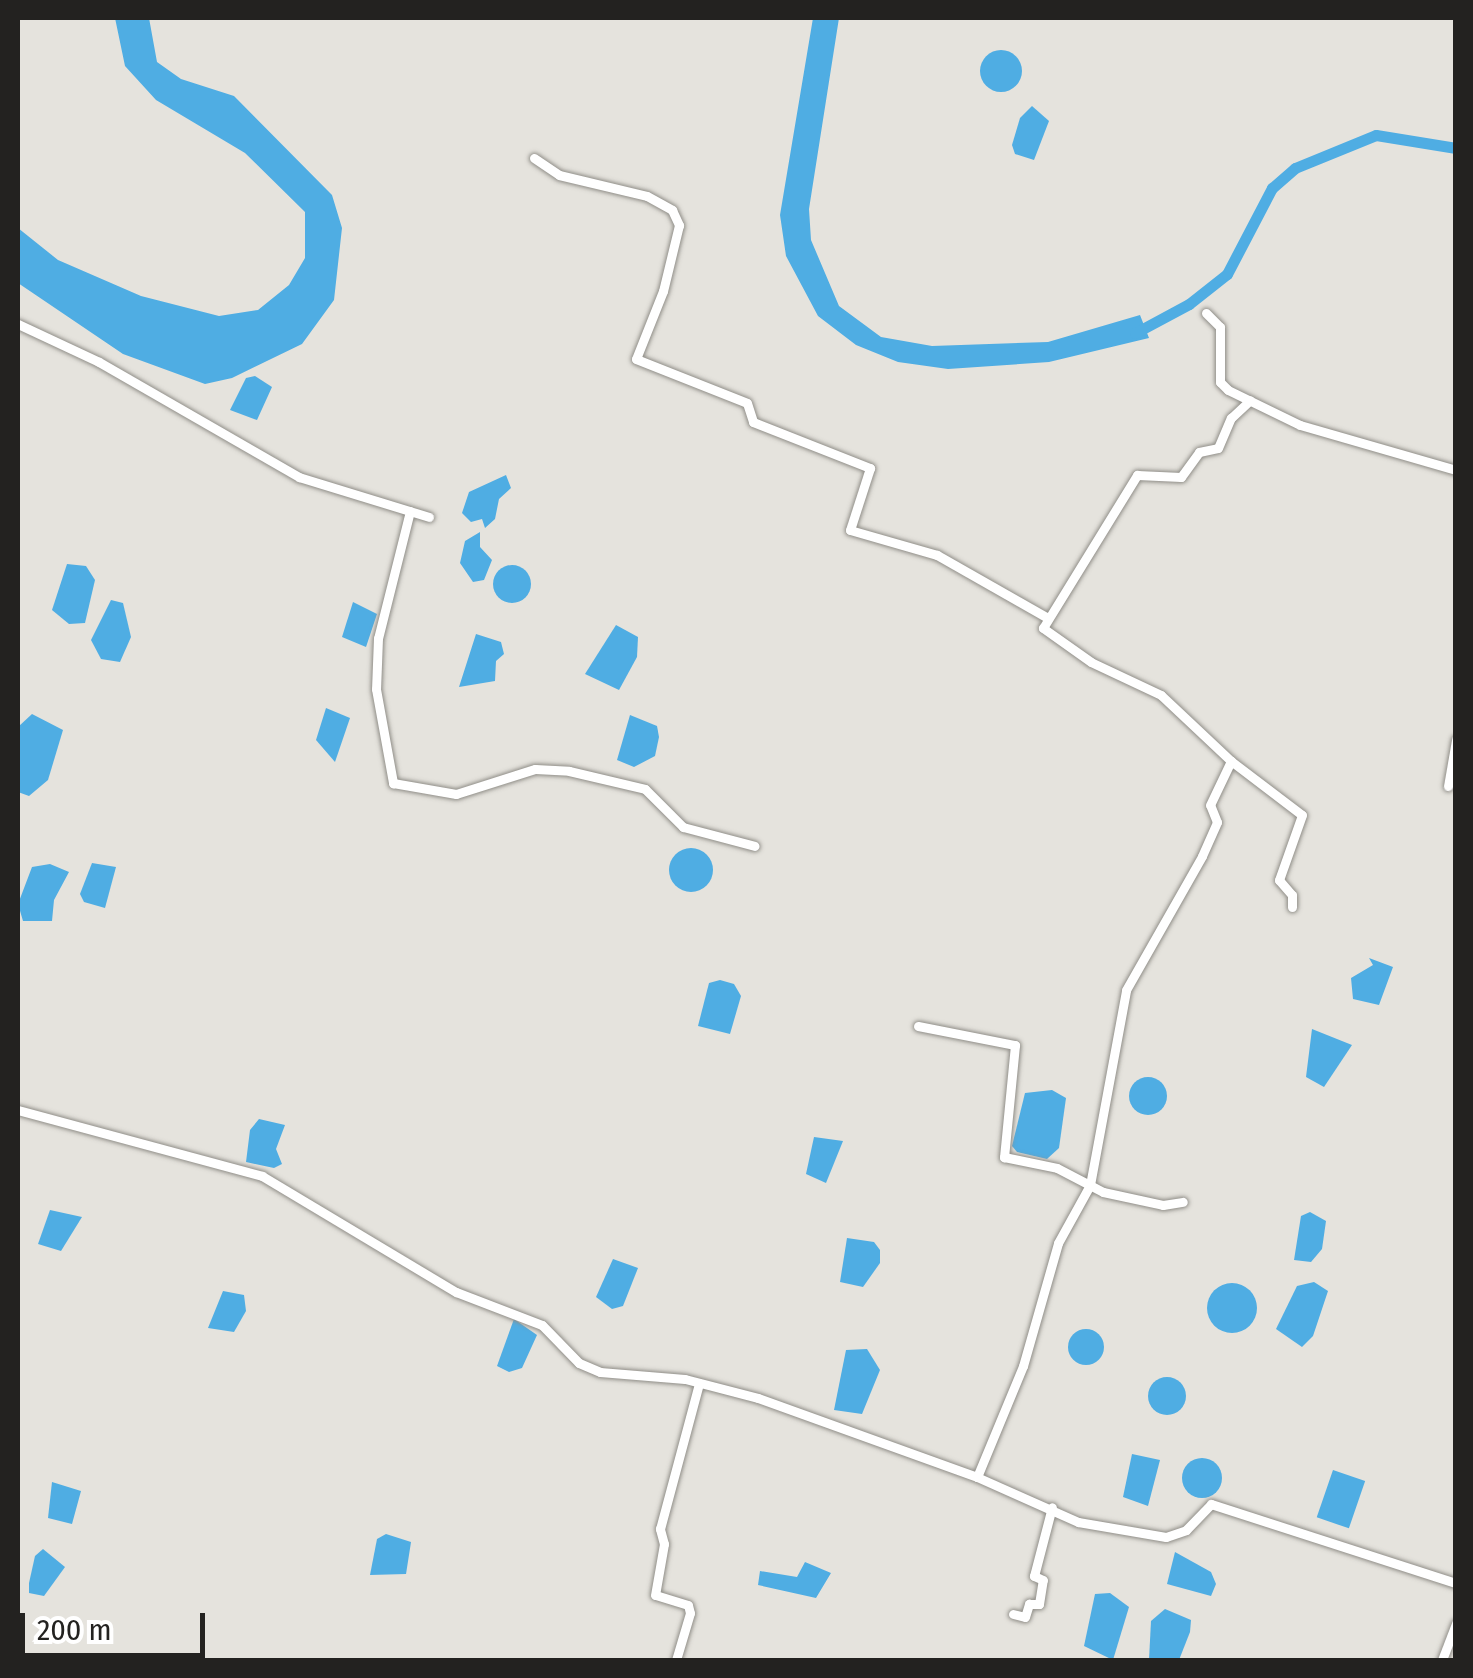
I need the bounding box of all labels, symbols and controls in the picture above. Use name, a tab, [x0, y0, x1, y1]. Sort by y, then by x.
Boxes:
scale bar	[25, 1593, 210, 1655]
text: 200 m	[37, 1612, 112, 1648]

